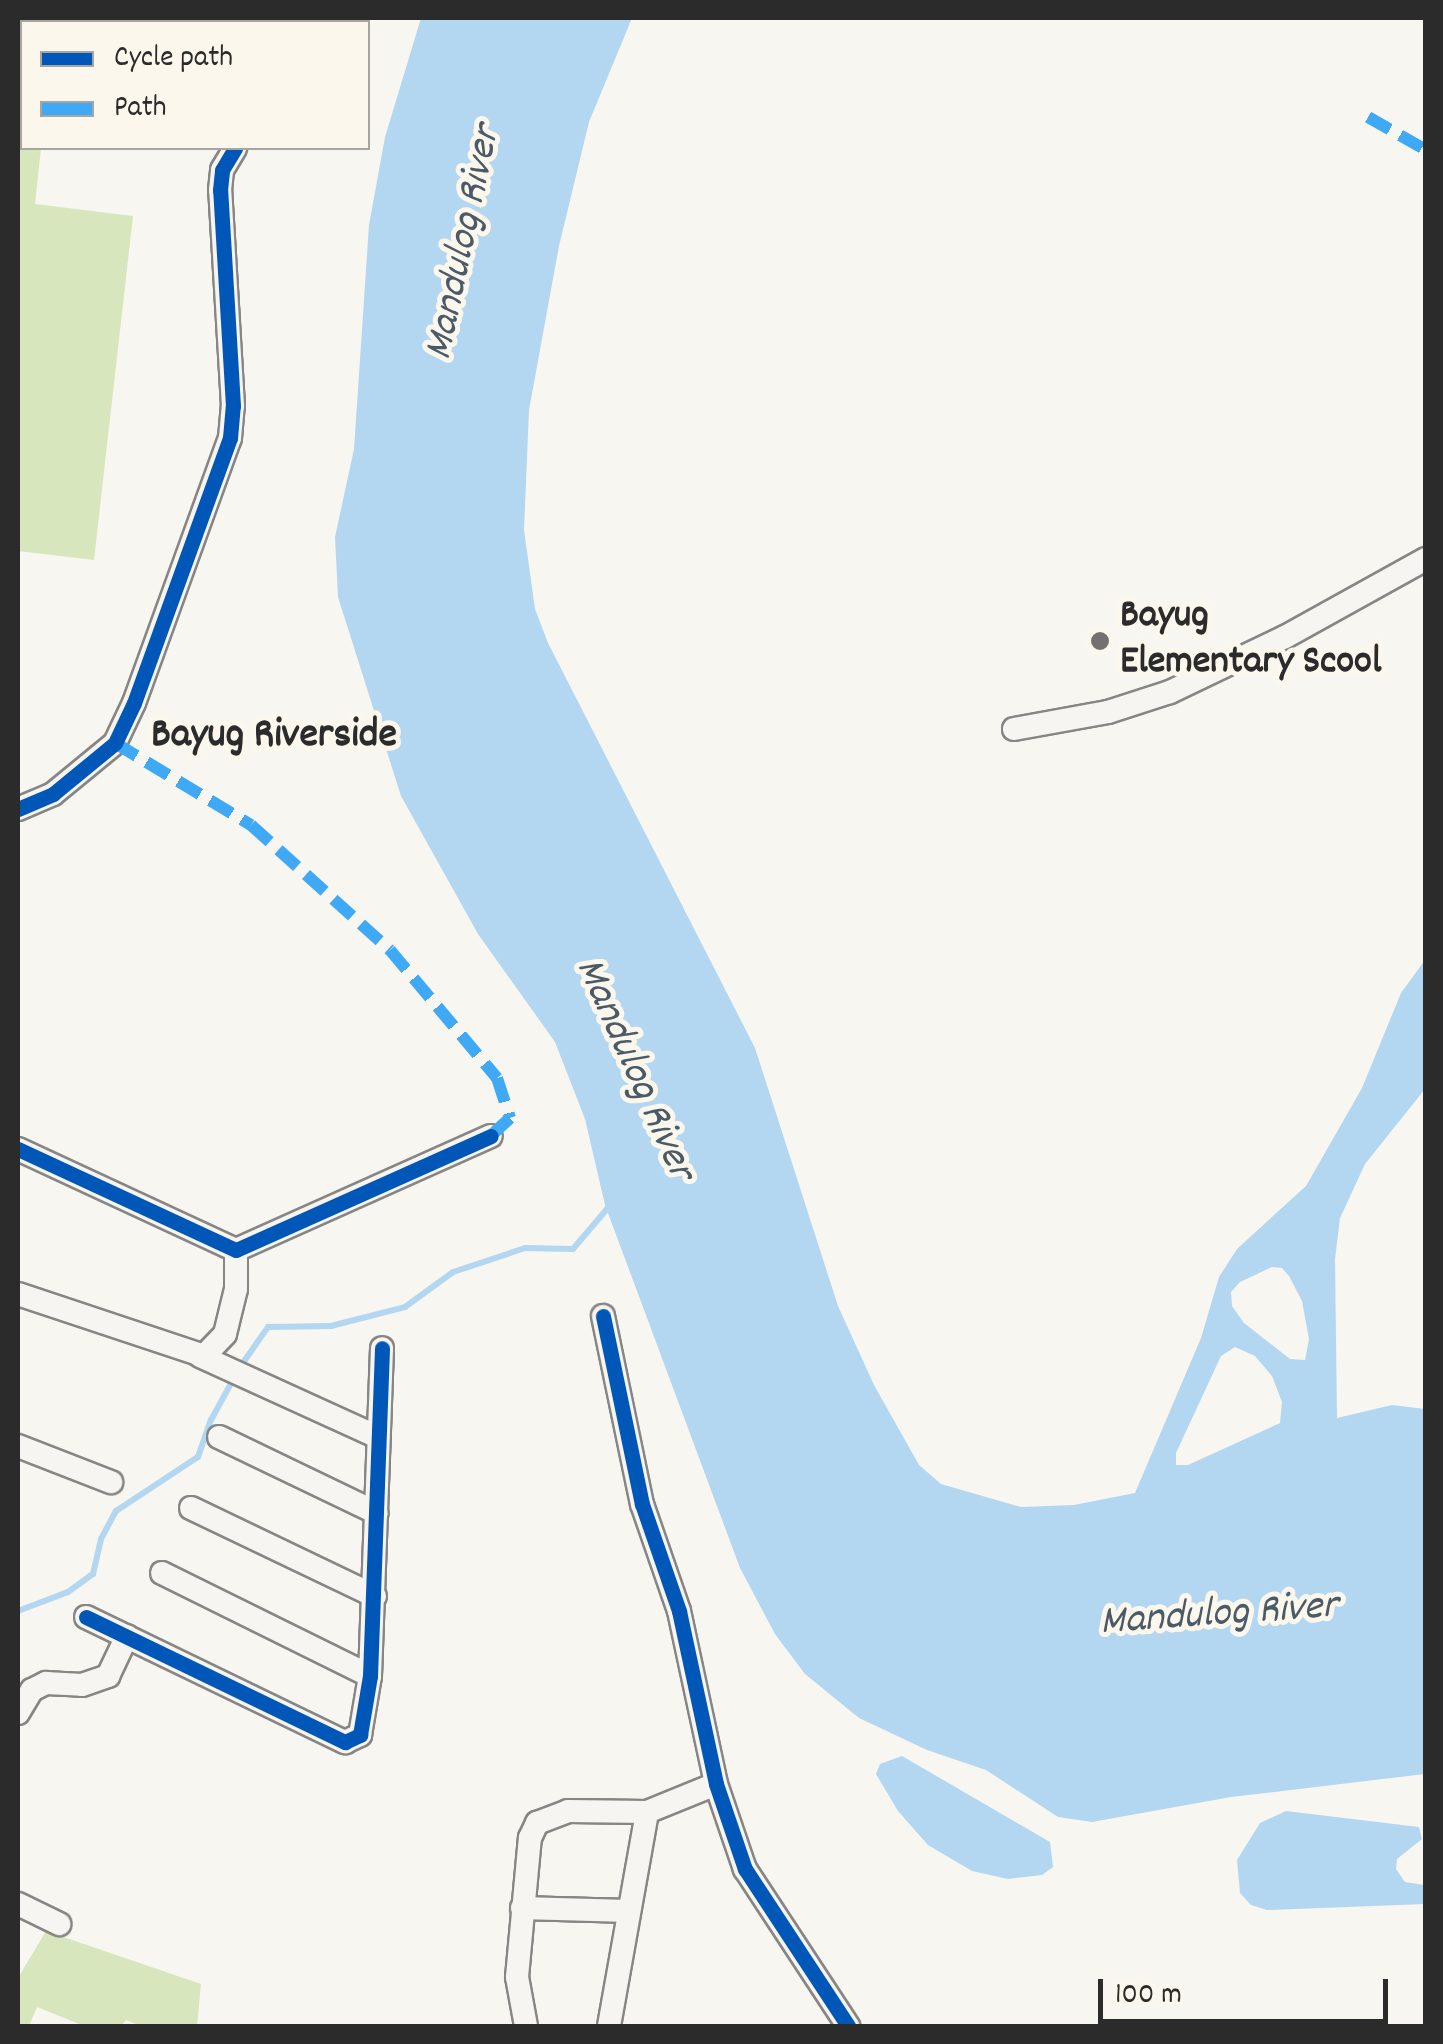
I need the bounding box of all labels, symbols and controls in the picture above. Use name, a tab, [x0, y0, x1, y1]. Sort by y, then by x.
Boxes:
legend	[20, 20, 370, 150]
text: Cycle path	[114, 38, 233, 81]
text: Path	[114, 88, 167, 131]
water label: Mandulog River	[416, 121, 514, 365]
place label: Bayug Elementary Scool	[1120, 594, 1381, 688]
marker: Bayug Elementary Scool	[1089, 630, 1111, 652]
district label: Bayug Riverside	[151, 712, 397, 762]
water label: Mandulog River	[562, 951, 704, 1189]
water label: Mandulog River	[1099, 1583, 1339, 1649]
scale bar	[1103, 1959, 1393, 2021]
text: 100 m	[1115, 1975, 1182, 2018]

